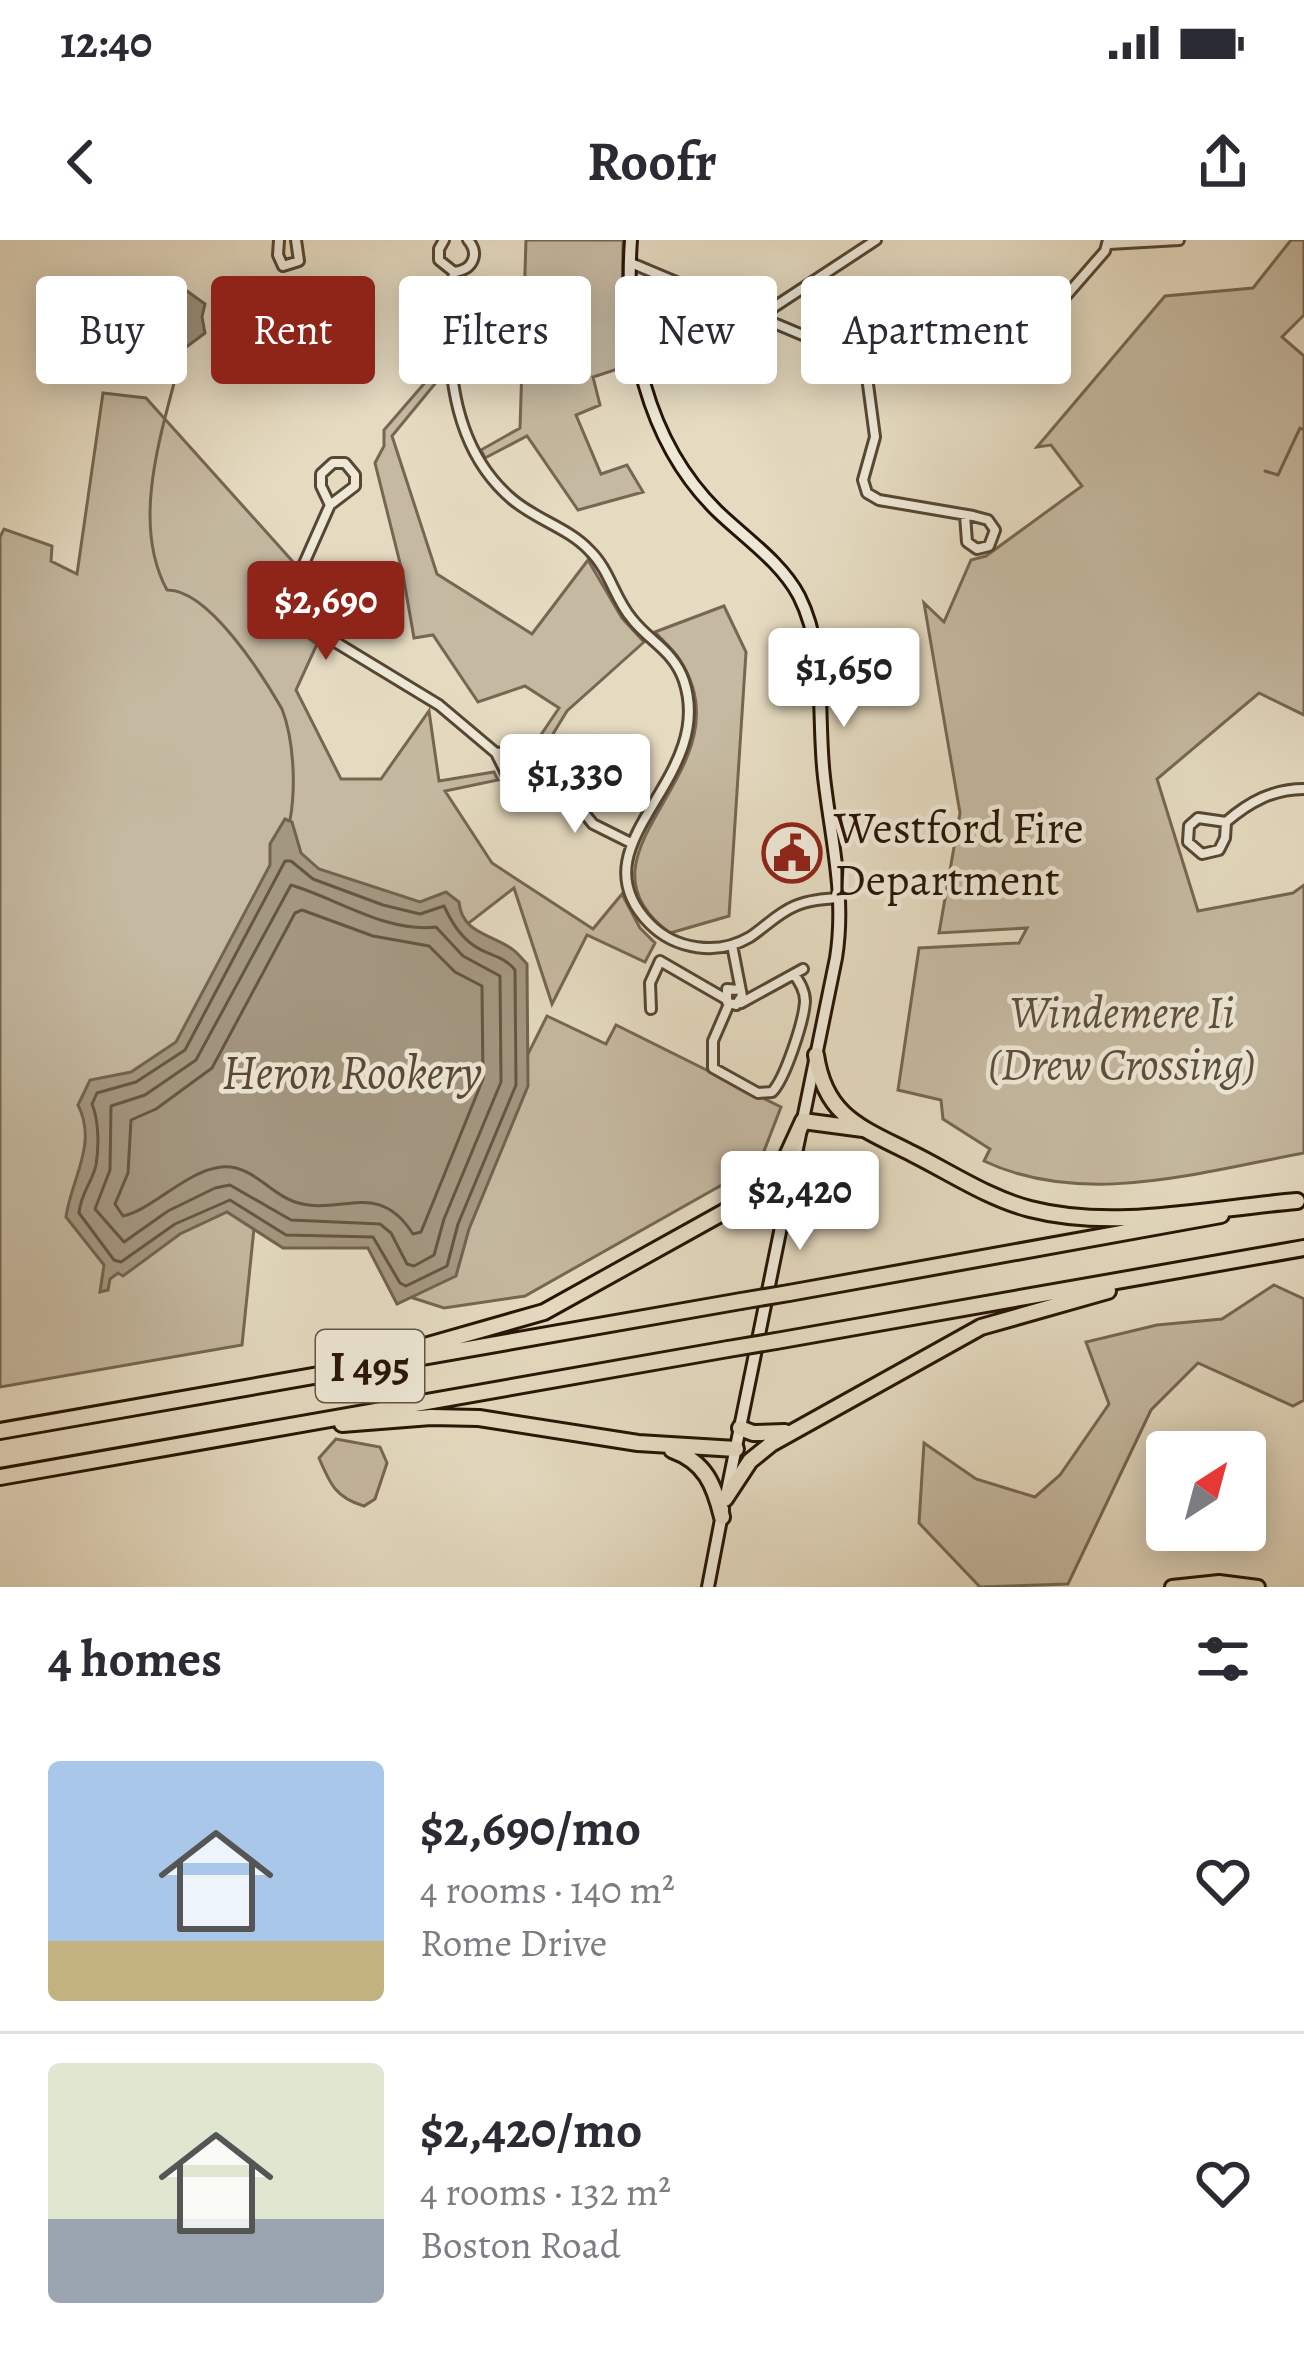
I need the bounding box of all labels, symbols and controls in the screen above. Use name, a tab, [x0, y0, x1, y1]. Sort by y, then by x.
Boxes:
text: 12:40	[60, 11, 152, 73]
text: Roofr	[587, 125, 717, 199]
icon: back	[48, 129, 114, 195]
icon: share	[1190, 129, 1256, 195]
chip: Buy	[36, 276, 187, 384]
chip: Rent	[211, 276, 375, 384]
chip: Filters	[399, 276, 591, 384]
chip: New	[615, 276, 777, 384]
chip: Apartment	[801, 276, 1071, 384]
pin: $2,690	[228, 561, 424, 663]
text: $2,690	[274, 573, 378, 626]
pin: $1,650	[746, 628, 942, 730]
text: $1,650	[795, 640, 893, 693]
pin: $1,330	[477, 734, 673, 836]
text: $1,330	[527, 746, 623, 799]
place label: Westford Fire Department	[833, 797, 1084, 911]
public building icon: Westford Fire Department	[761, 822, 823, 884]
park label: Windemere Ii (Drew Crossing)	[987, 981, 1257, 1095]
water label: Heron Rookery	[222, 1039, 482, 1105]
pin: $2,420	[702, 1151, 898, 1253]
text: $2,420	[748, 1163, 852, 1216]
road number: I 495	[316, 1330, 424, 1402]
north arrow	[1146, 1431, 1266, 1551]
map controls	[1146, 1431, 1266, 1551]
text: 4 homes	[48, 1624, 222, 1694]
icon: filters	[1190, 1626, 1256, 1692]
text: $2,690/mo	[420, 1793, 641, 1863]
icon: home	[144, 1809, 288, 1953]
icon: heart	[1190, 1848, 1256, 1914]
text: 4 rooms · 140 m²	[420, 1863, 675, 1916]
text: Rome Drive	[420, 1916, 607, 1969]
text: $2,420/mo	[420, 2095, 642, 2165]
icon: home	[144, 2111, 288, 2255]
icon: heart	[1190, 2150, 1256, 2216]
text: 4 rooms · 132 m²	[420, 2165, 671, 2218]
text: Boston Road	[420, 2218, 621, 2271]

